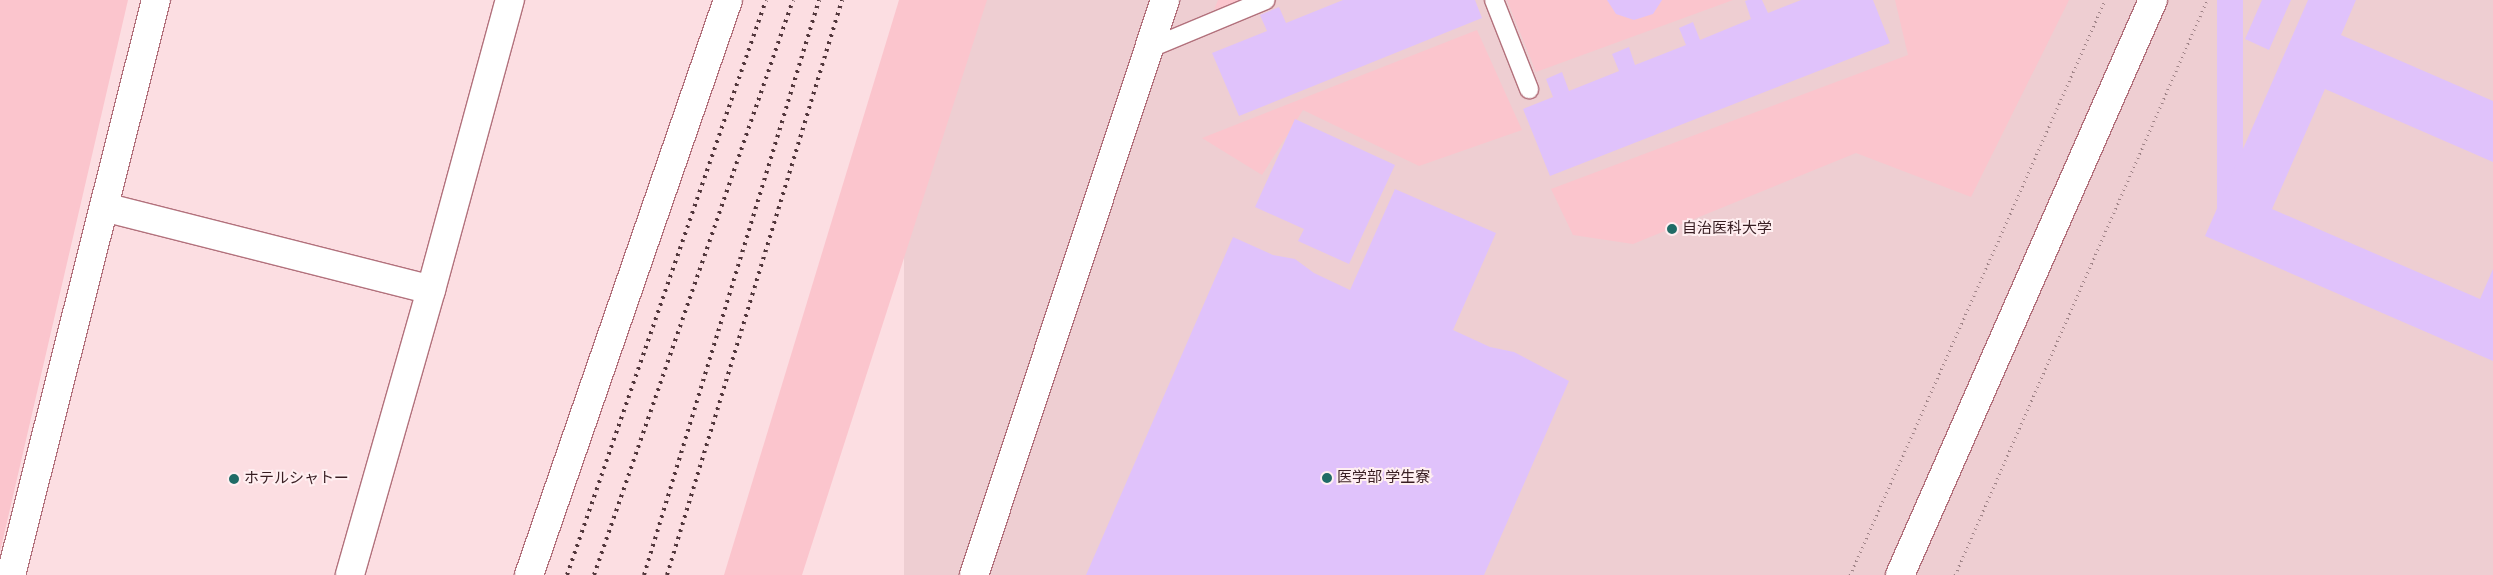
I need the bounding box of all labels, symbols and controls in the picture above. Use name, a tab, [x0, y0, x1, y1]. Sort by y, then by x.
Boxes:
place label: 自治医科大学	[1682, 220, 1772, 238]
marker: 自治医科大学	[1666, 223, 1678, 235]
place label: 医学部 学生寮	[1337, 469, 1430, 487]
place label: ホテルシャトー	[244, 470, 349, 488]
marker: 医学部 学生寮	[1321, 472, 1333, 484]
marker: ホテルシャトー	[228, 473, 240, 485]

